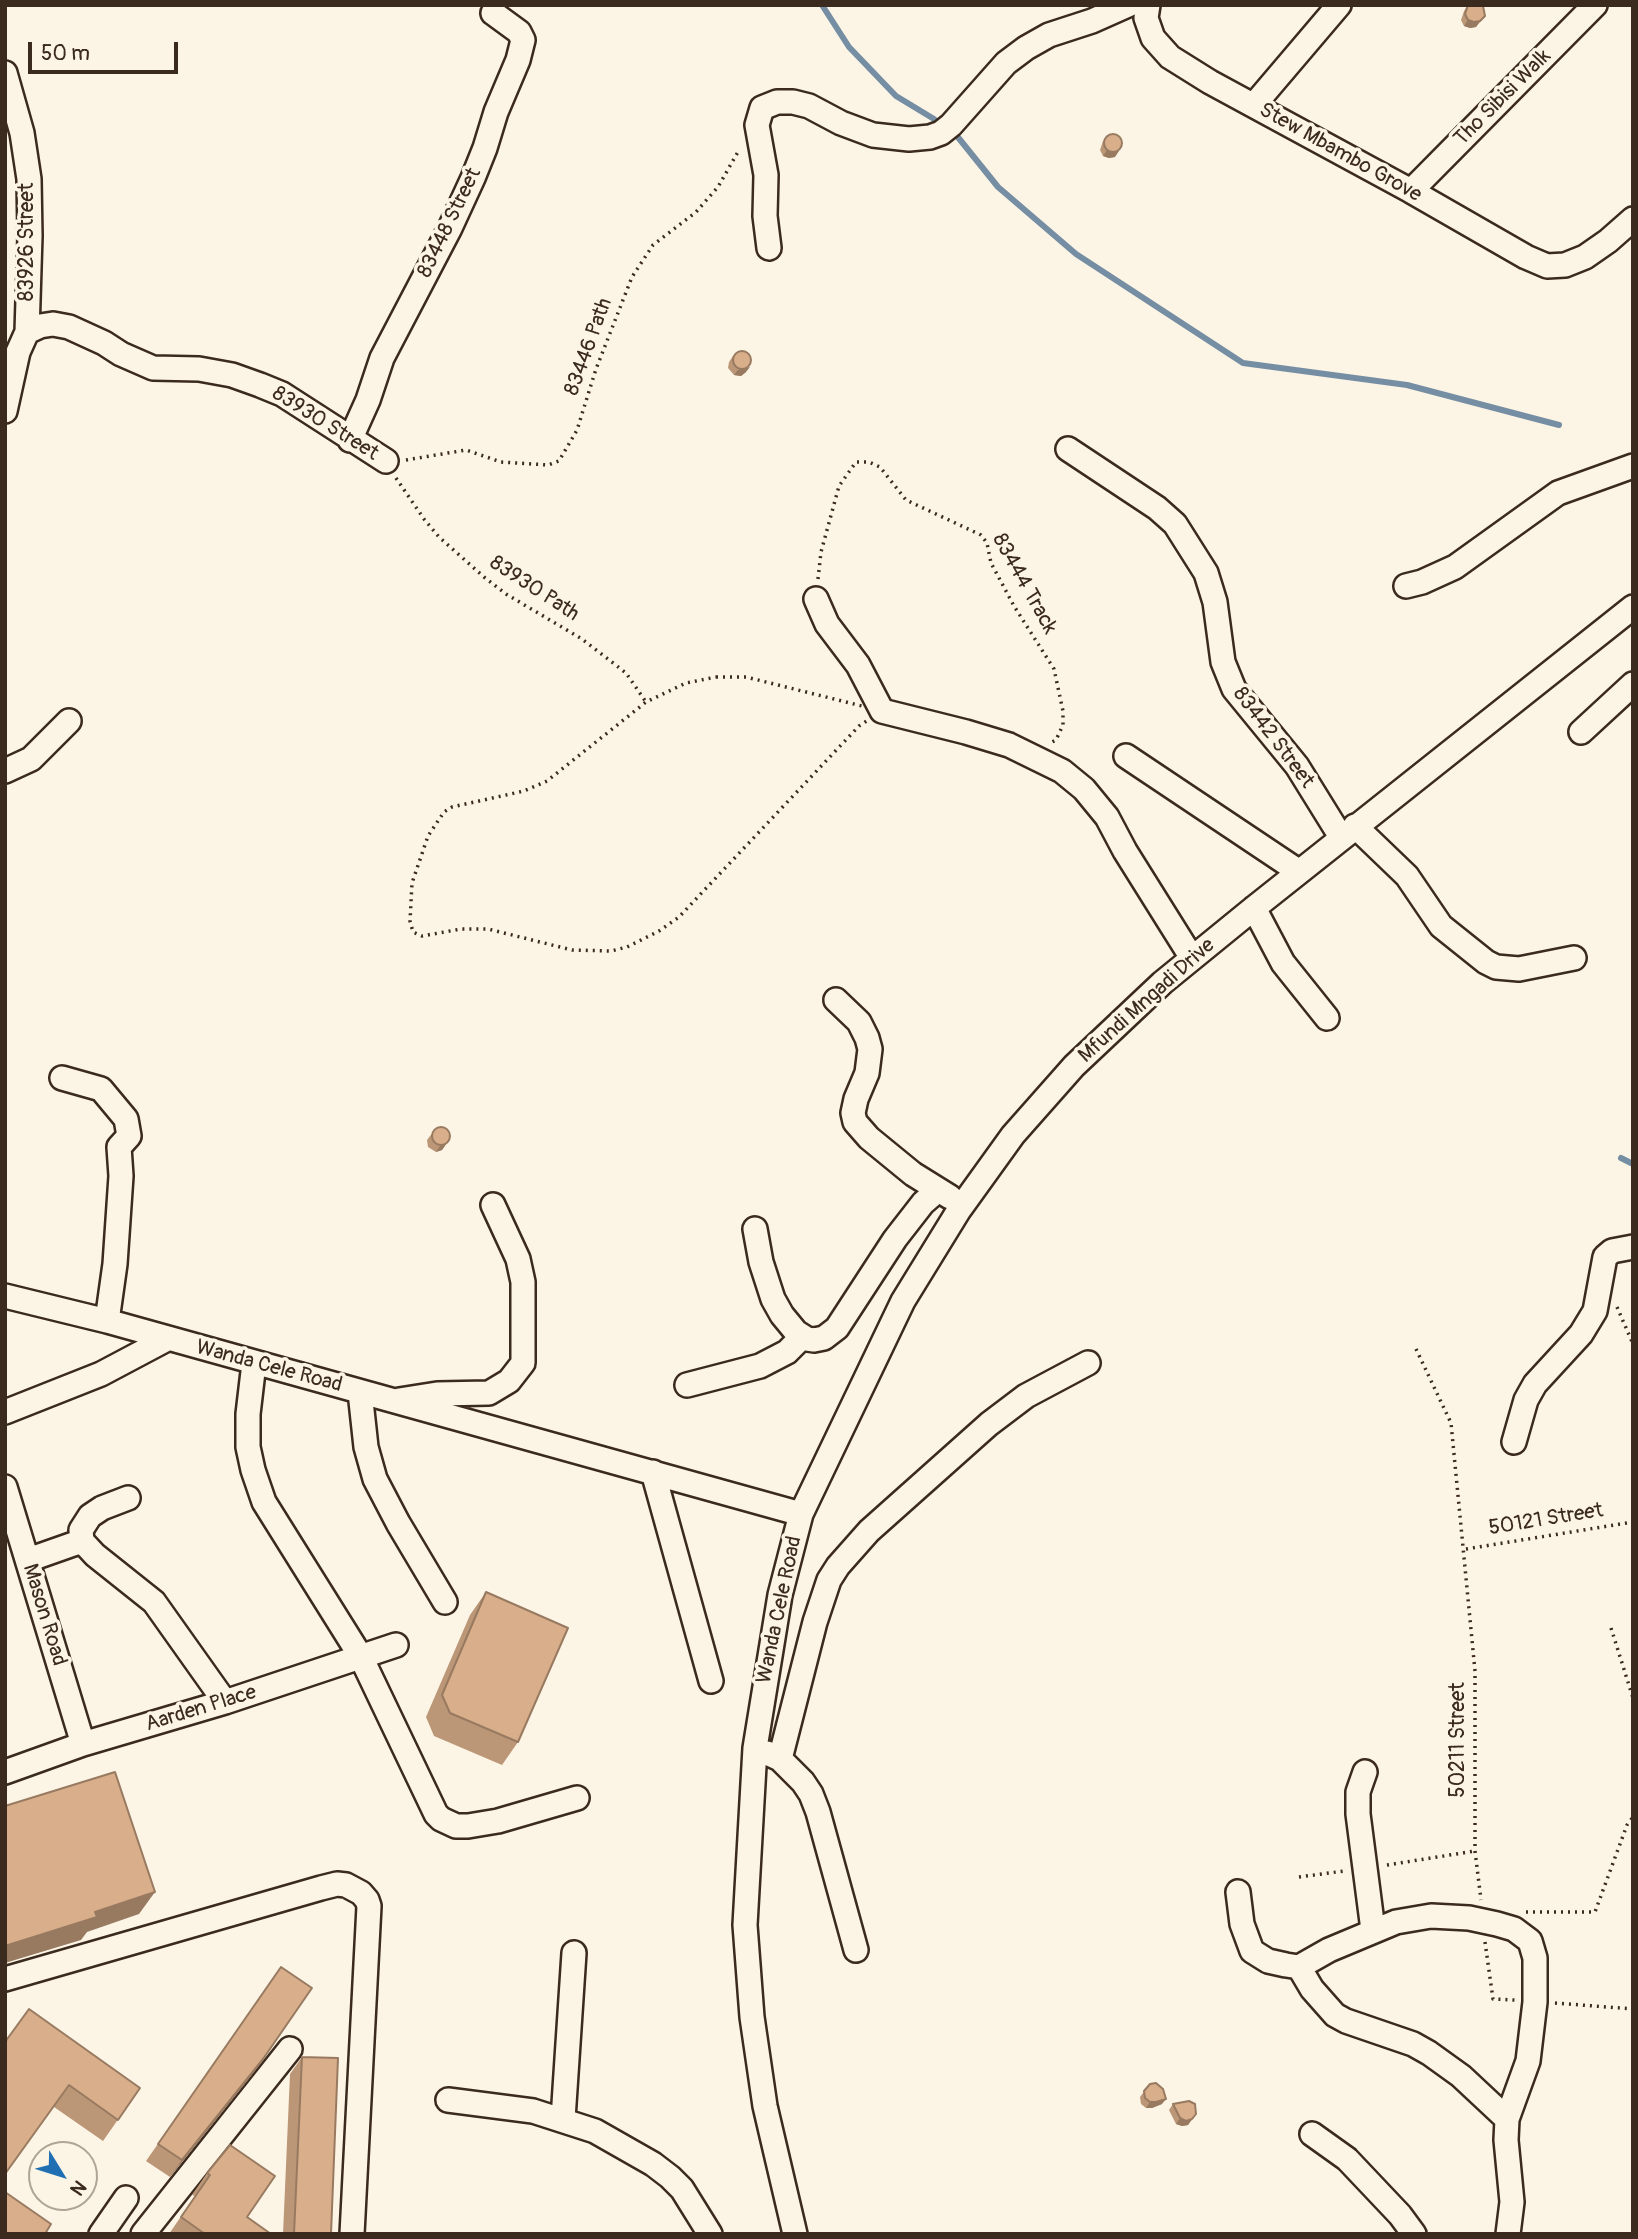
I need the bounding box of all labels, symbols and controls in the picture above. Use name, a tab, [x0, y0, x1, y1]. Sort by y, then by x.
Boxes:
scale bar	[32, 28, 182, 72]
text: 50 m	[41, 40, 90, 67]
street label: Tho Sibisi Walk	[1449, 44, 1557, 152]
street label: Stew Mbambo Grove	[1254, 98, 1426, 208]
street label: 83448 Street	[413, 164, 487, 282]
street label: 83926 Street	[15, 183, 41, 301]
street label: 83446 Path	[560, 295, 618, 399]
street label: 83930 Street	[267, 381, 383, 467]
street label: 83444 Track	[986, 529, 1062, 639]
street label: 83930 Path	[484, 551, 584, 627]
street label: 83442 Street	[1227, 683, 1319, 793]
street label: Mfundi Mngadi Drive	[1074, 933, 1220, 1069]
street label: Wanda Cele Road	[193, 1335, 345, 1399]
street label: 50121 Street	[1487, 1499, 1605, 1541]
street label: Wanda Cele Road	[752, 1534, 808, 1686]
street label: Mason Road	[17, 1561, 71, 1669]
street label: Aarden Place	[142, 1680, 260, 1738]
street label: 50211 Street	[1446, 1682, 1472, 1798]
north arrow	[28, 2141, 98, 2211]
text: N	[65, 2175, 91, 2200]

